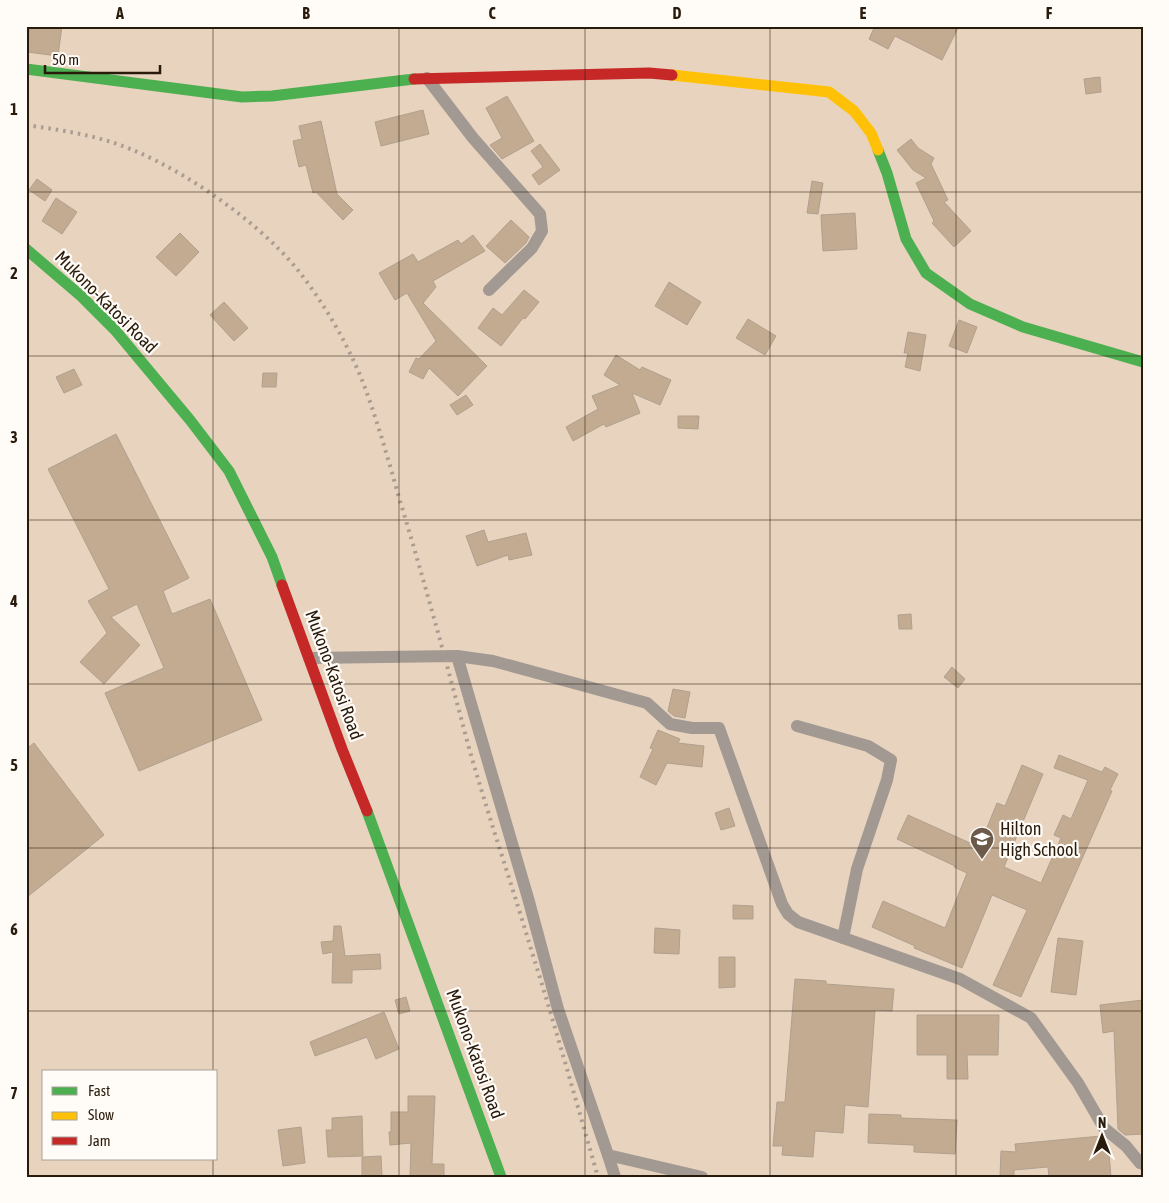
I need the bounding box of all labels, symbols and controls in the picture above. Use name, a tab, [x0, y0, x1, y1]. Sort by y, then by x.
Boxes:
text: A	[115, 4, 124, 22]
text: B	[302, 4, 310, 22]
text: C	[488, 4, 496, 22]
text: D	[673, 4, 682, 22]
text: E	[860, 4, 867, 22]
text: F	[1046, 4, 1053, 22]
scale bar	[45, 42, 160, 74]
text: 50 m	[52, 51, 79, 68]
text: 1	[10, 100, 18, 118]
street label: Mukono-Katosi Road	[51, 246, 162, 357]
text: 2	[10, 264, 18, 282]
text: 3	[10, 428, 18, 446]
text: 4	[9, 592, 18, 610]
street label: Mukono-Katosi Road	[301, 607, 368, 742]
text: 5	[10, 756, 18, 774]
place label: Hilton High School	[1000, 818, 1078, 860]
school or university icon: Hilton High School	[969, 826, 995, 860]
text: 6	[10, 920, 18, 938]
street label: Mukono-Katosi Road	[442, 986, 509, 1121]
legend	[42, 1070, 218, 1160]
text: Fast	[88, 1082, 110, 1099]
text: 7	[10, 1084, 18, 1102]
text: Slow	[88, 1106, 114, 1123]
north arrow	[1076, 1110, 1126, 1160]
text: N	[1098, 1115, 1106, 1131]
text: Jam	[88, 1132, 111, 1149]

